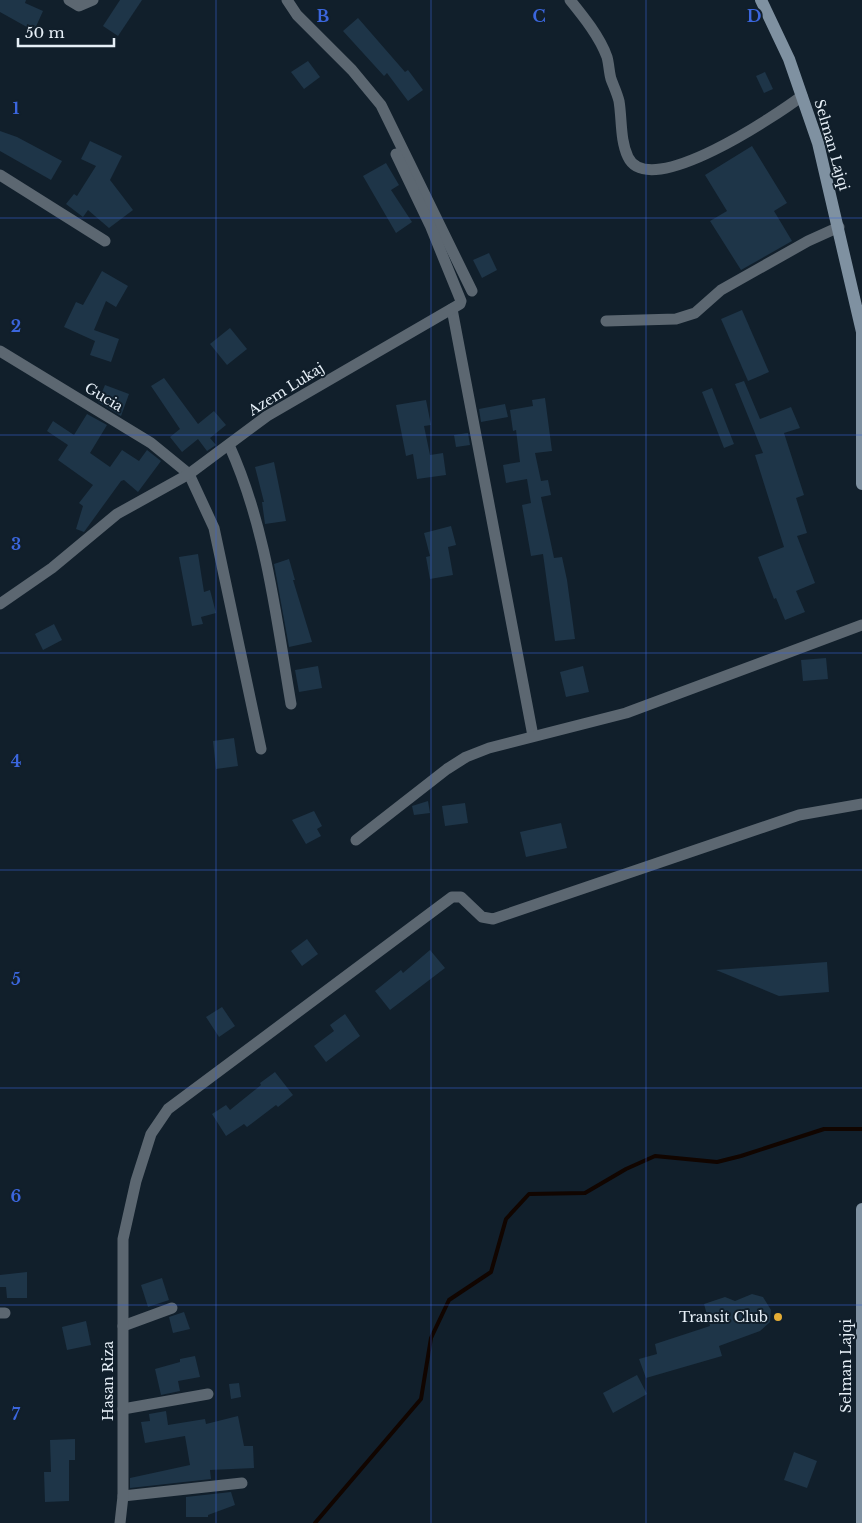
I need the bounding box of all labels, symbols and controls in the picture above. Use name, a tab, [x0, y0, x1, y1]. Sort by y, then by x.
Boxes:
text: B	[317, 6, 330, 26]
text: C	[532, 6, 546, 26]
text: D	[747, 6, 761, 26]
scale bar	[18, 15, 114, 47]
text: 50 m	[25, 23, 65, 42]
street label: Selman Lajqi	[810, 97, 854, 193]
text: 1	[13, 98, 20, 118]
text: 2	[11, 316, 21, 336]
street label: Azem Lukaj	[244, 359, 327, 420]
street label: Gucia	[82, 379, 127, 416]
text: 3	[11, 534, 21, 554]
text: 4	[11, 751, 21, 771]
text: 5	[11, 969, 21, 989]
text: 6	[11, 1186, 22, 1206]
place label: Transit Club	[679, 1308, 768, 1326]
marker: Transit Club	[772, 1311, 784, 1323]
street label: Selman Lajqi	[837, 1319, 855, 1413]
street label: Hasan Riza	[99, 1341, 117, 1421]
text: 7	[12, 1404, 21, 1424]

